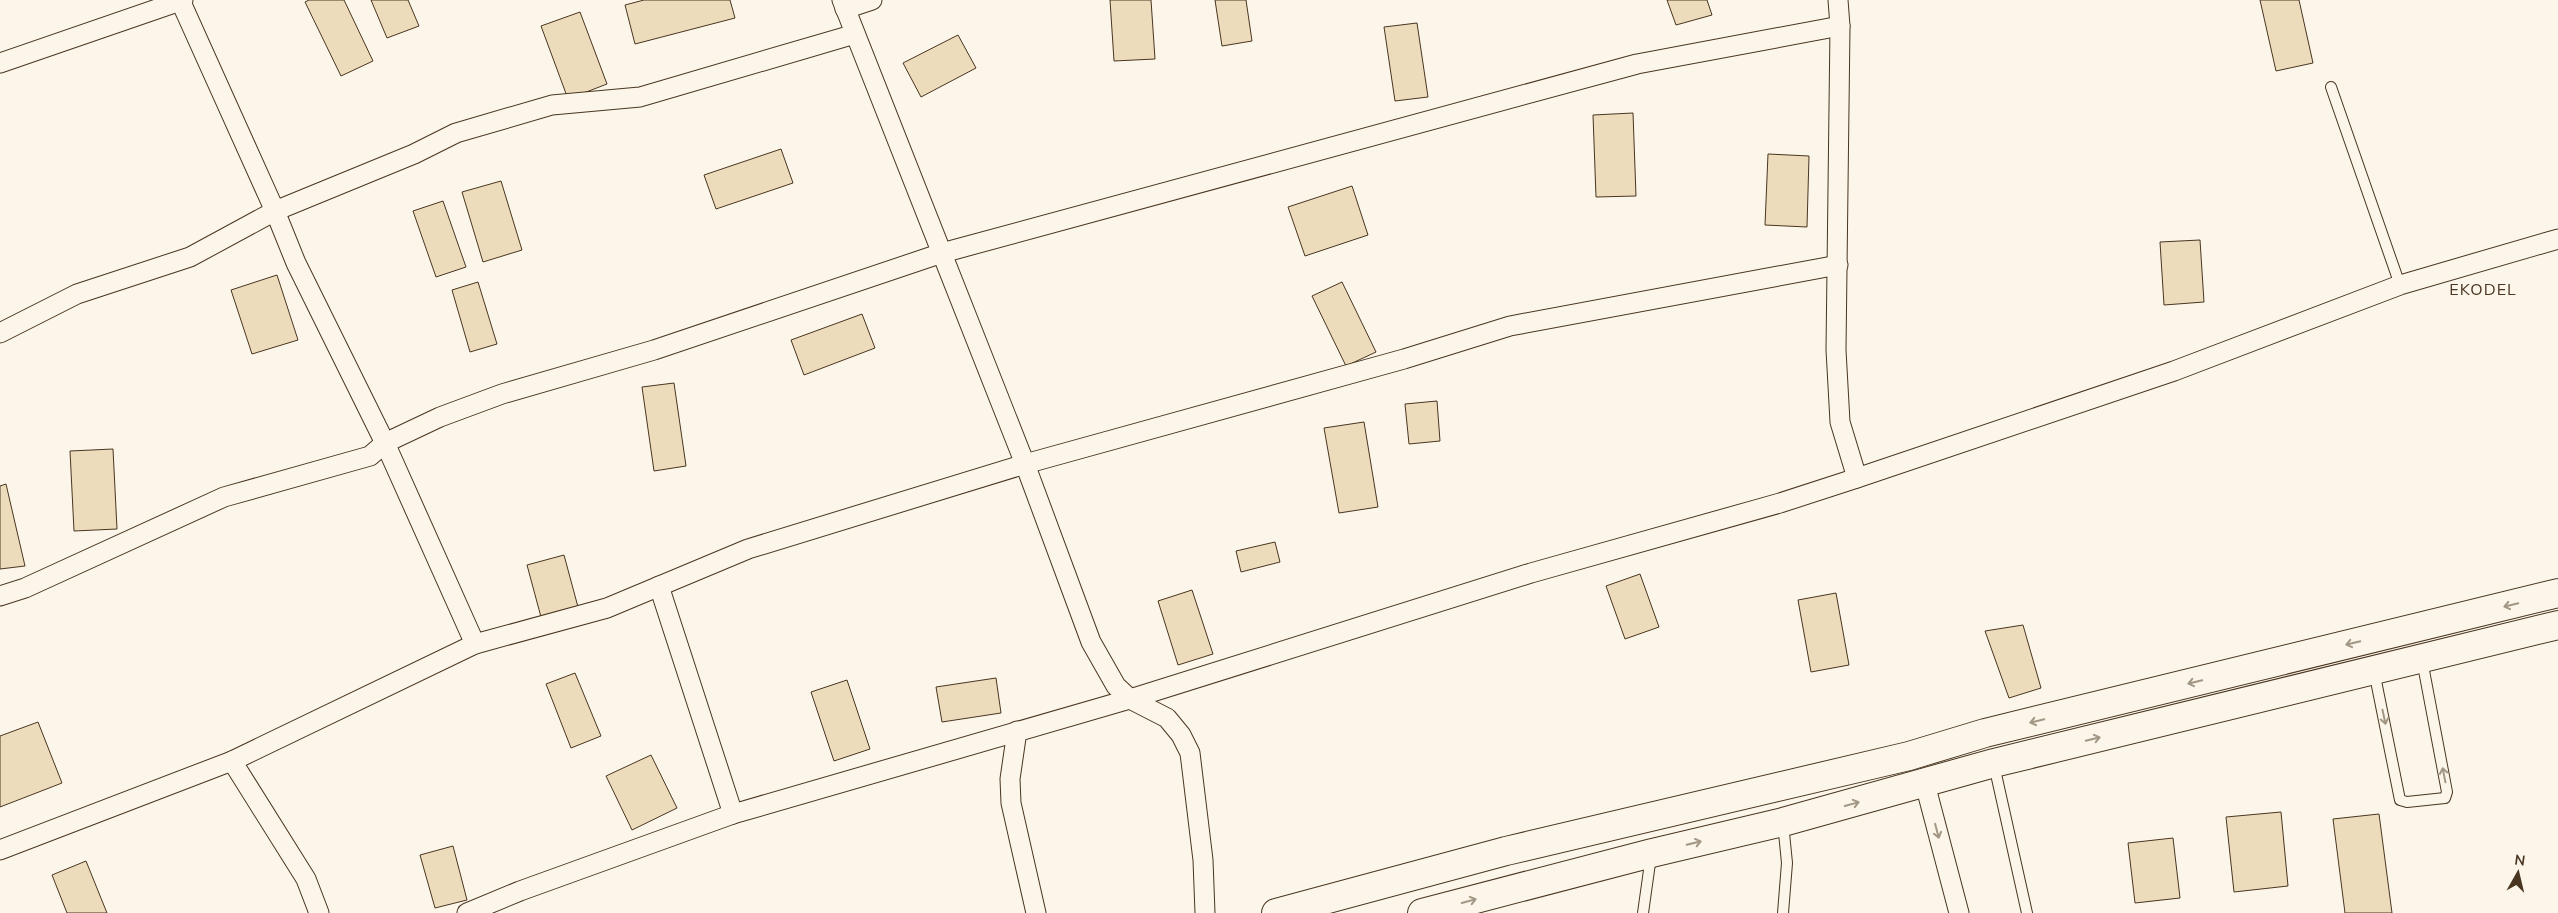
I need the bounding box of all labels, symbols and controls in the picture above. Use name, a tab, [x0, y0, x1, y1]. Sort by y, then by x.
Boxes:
district label: EKODEL	[2449, 279, 2517, 299]
one-way arrow	[2503, 600, 2519, 610]
one-way arrow	[2345, 639, 2361, 648]
one-way arrow	[2187, 678, 2203, 687]
one-way arrow	[2380, 709, 2389, 725]
one-way arrow	[2030, 717, 2046, 726]
one-way arrow	[2084, 734, 2100, 743]
one-way arrow	[2439, 768, 2448, 784]
one-way arrow	[1843, 798, 1859, 808]
one-way arrow	[1933, 822, 1943, 838]
one-way arrow	[1685, 838, 1701, 847]
north arrow	[2493, 848, 2543, 898]
text: N	[2513, 850, 2526, 870]
one-way arrow	[1460, 895, 1476, 905]

